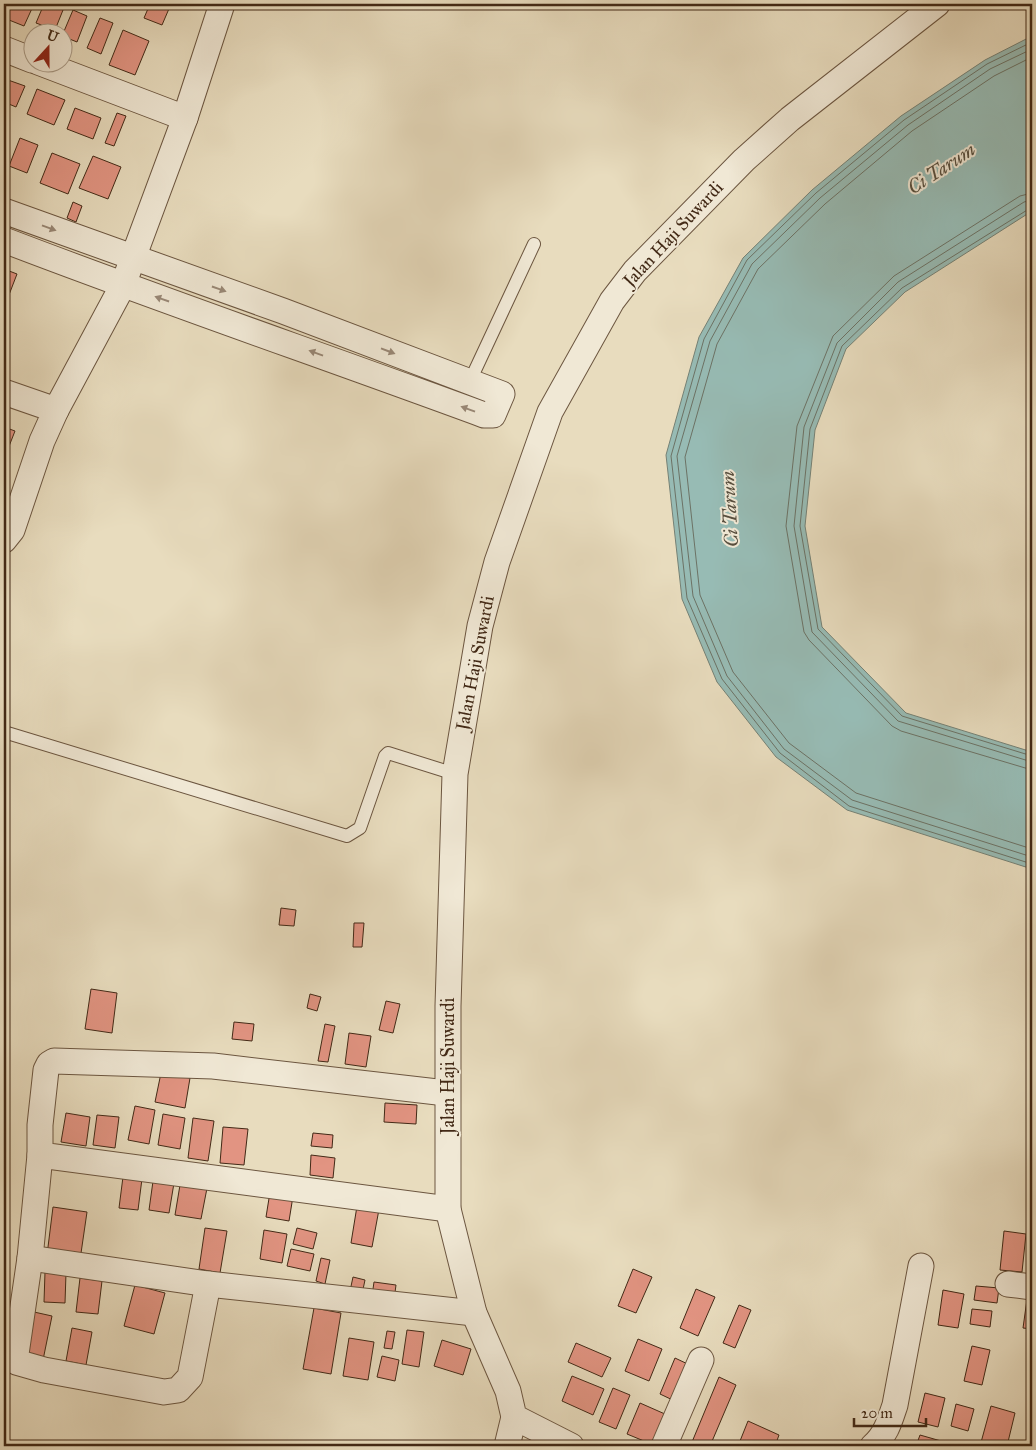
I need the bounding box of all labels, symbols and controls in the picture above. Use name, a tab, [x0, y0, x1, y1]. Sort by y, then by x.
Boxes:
north arrow	[22, 22, 72, 72]
text: U	[44, 26, 62, 47]
water label: Ci Tarum	[903, 138, 980, 199]
street label: Jalan Haji Suwardi	[617, 176, 728, 294]
one-way arrow	[42, 225, 57, 232]
one-way arrow	[211, 286, 226, 293]
one-way arrow	[154, 295, 169, 303]
one-way arrow	[381, 347, 396, 355]
one-way arrow	[308, 349, 323, 356]
one-way arrow	[460, 405, 475, 413]
water label: Ci Tarum	[716, 470, 743, 548]
street label: Jalan Haji Suwardi	[451, 594, 500, 734]
street label: Jalan Haji Suwardi	[437, 998, 460, 1136]
scale bar	[854, 1395, 926, 1427]
text: 20 m	[861, 1404, 893, 1422]

